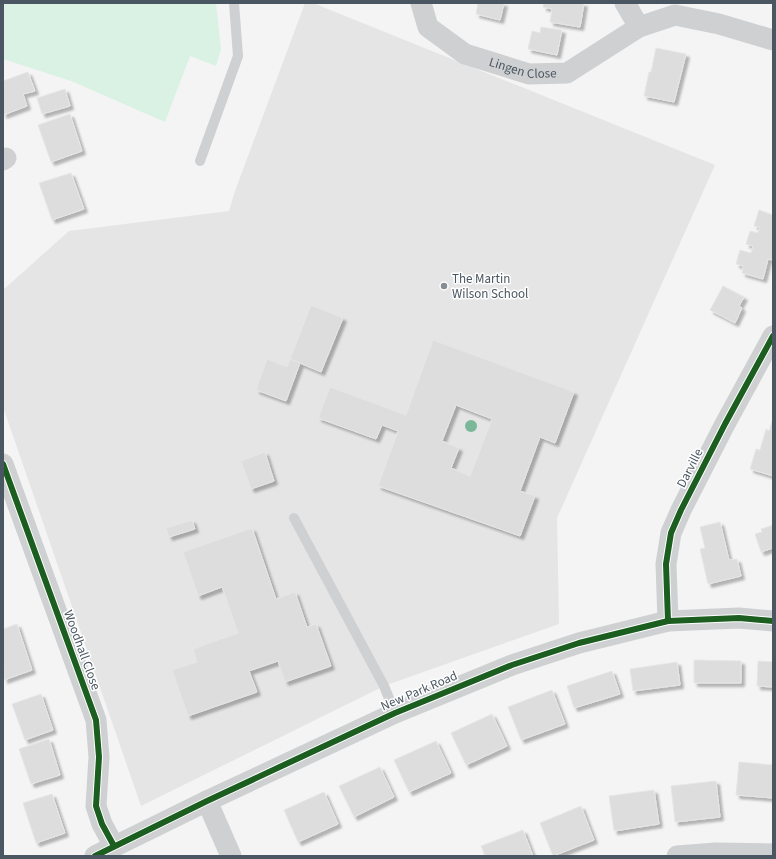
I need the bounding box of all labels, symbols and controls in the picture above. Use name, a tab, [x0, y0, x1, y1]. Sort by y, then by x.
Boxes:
street label: Lingen Close	[487, 53, 557, 83]
place label: The Martin Wilson School	[452, 270, 528, 303]
marker: The Martin Wilson School	[439, 281, 449, 291]
street label: Darville	[673, 445, 707, 491]
street label: Woodhall Close	[59, 607, 105, 693]
street label: New Park Road	[378, 667, 460, 715]

